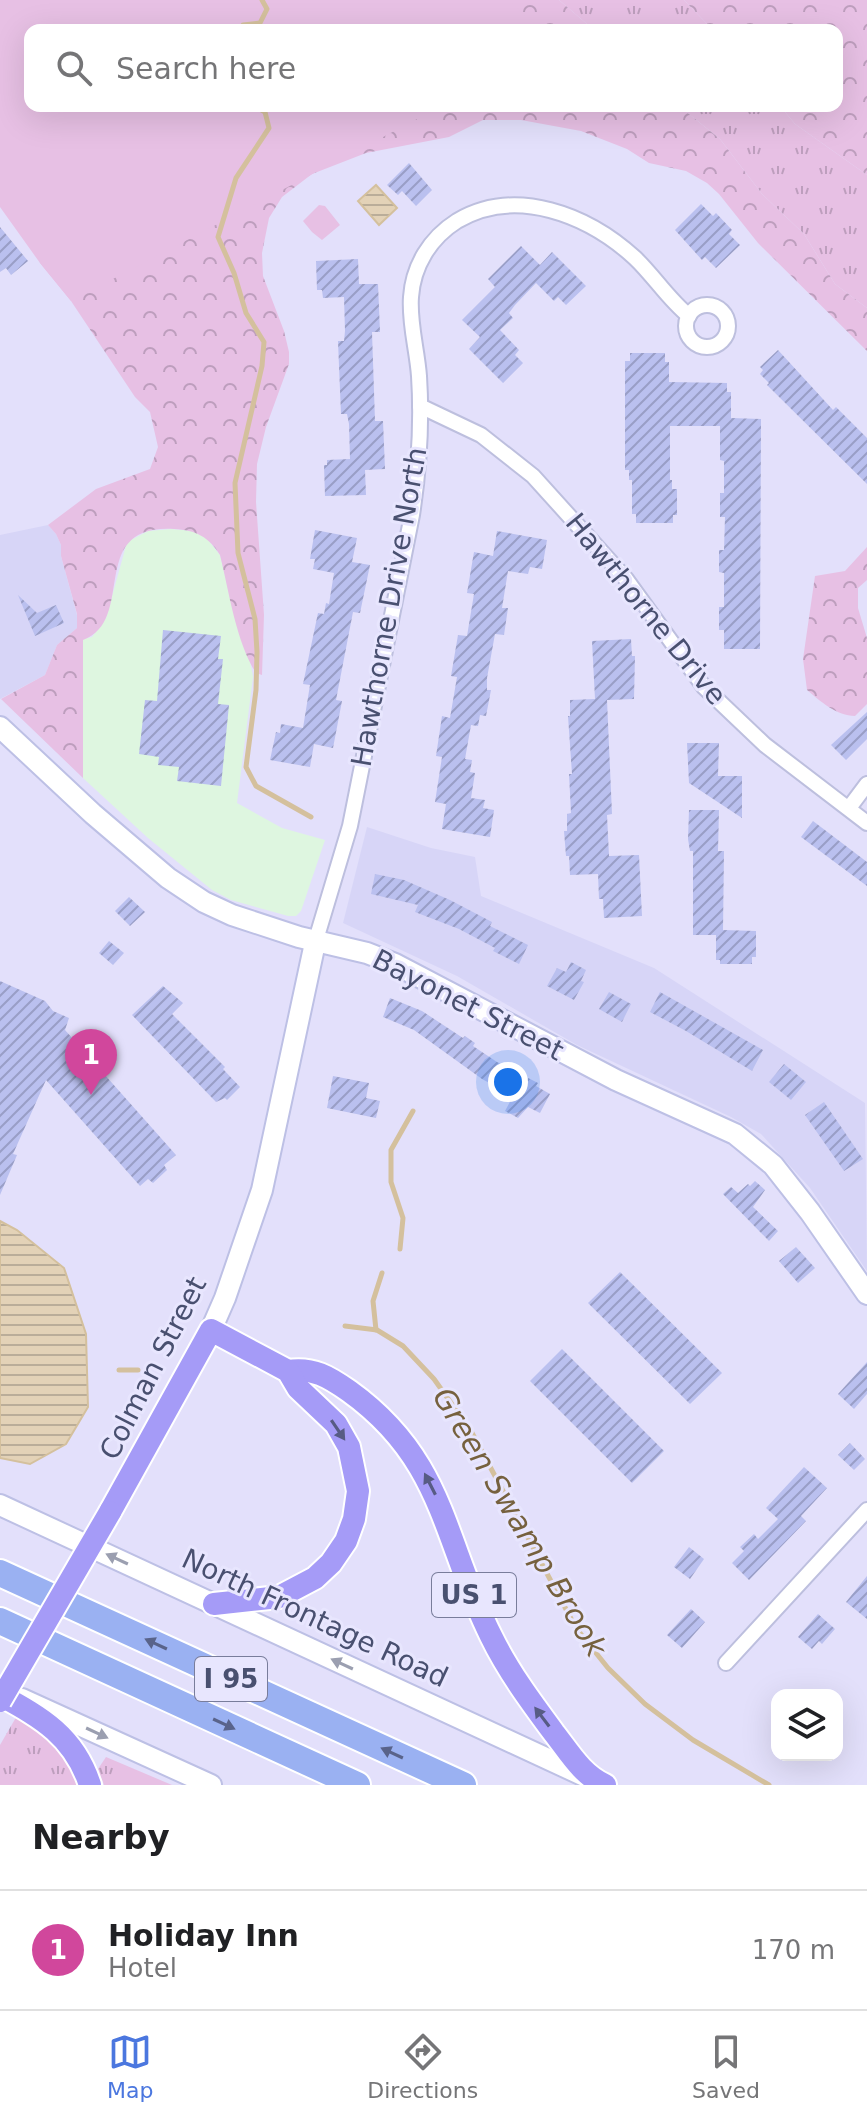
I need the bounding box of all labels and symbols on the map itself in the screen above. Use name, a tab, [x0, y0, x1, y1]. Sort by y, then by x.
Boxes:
street label: Hawthorne Drive North	[345, 445, 433, 769]
street label: Hawthorne Drive	[559, 507, 733, 711]
street label: Bayonet Street	[367, 943, 569, 1067]
pin: 1	[65, 1029, 117, 1095]
your location	[488, 1062, 528, 1102]
street label: Colman Street	[93, 1271, 213, 1465]
water label: Green Swamp Brook	[426, 1381, 615, 1664]
one-way arrow	[330, 1419, 345, 1440]
one-way arrow	[424, 1473, 437, 1496]
street label: North Frontage Road	[177, 1542, 453, 1694]
one-way arrow	[106, 1552, 129, 1566]
road number: US 1	[432, 1573, 516, 1617]
one-way arrow	[144, 1638, 167, 1651]
road number: I 95	[195, 1657, 267, 1701]
one-way arrow	[330, 1657, 354, 1670]
one-way arrow	[535, 1707, 551, 1728]
one-way arrow	[212, 1717, 235, 1731]
one-way arrow	[85, 1726, 108, 1740]
one-way arrow	[380, 1746, 404, 1759]

